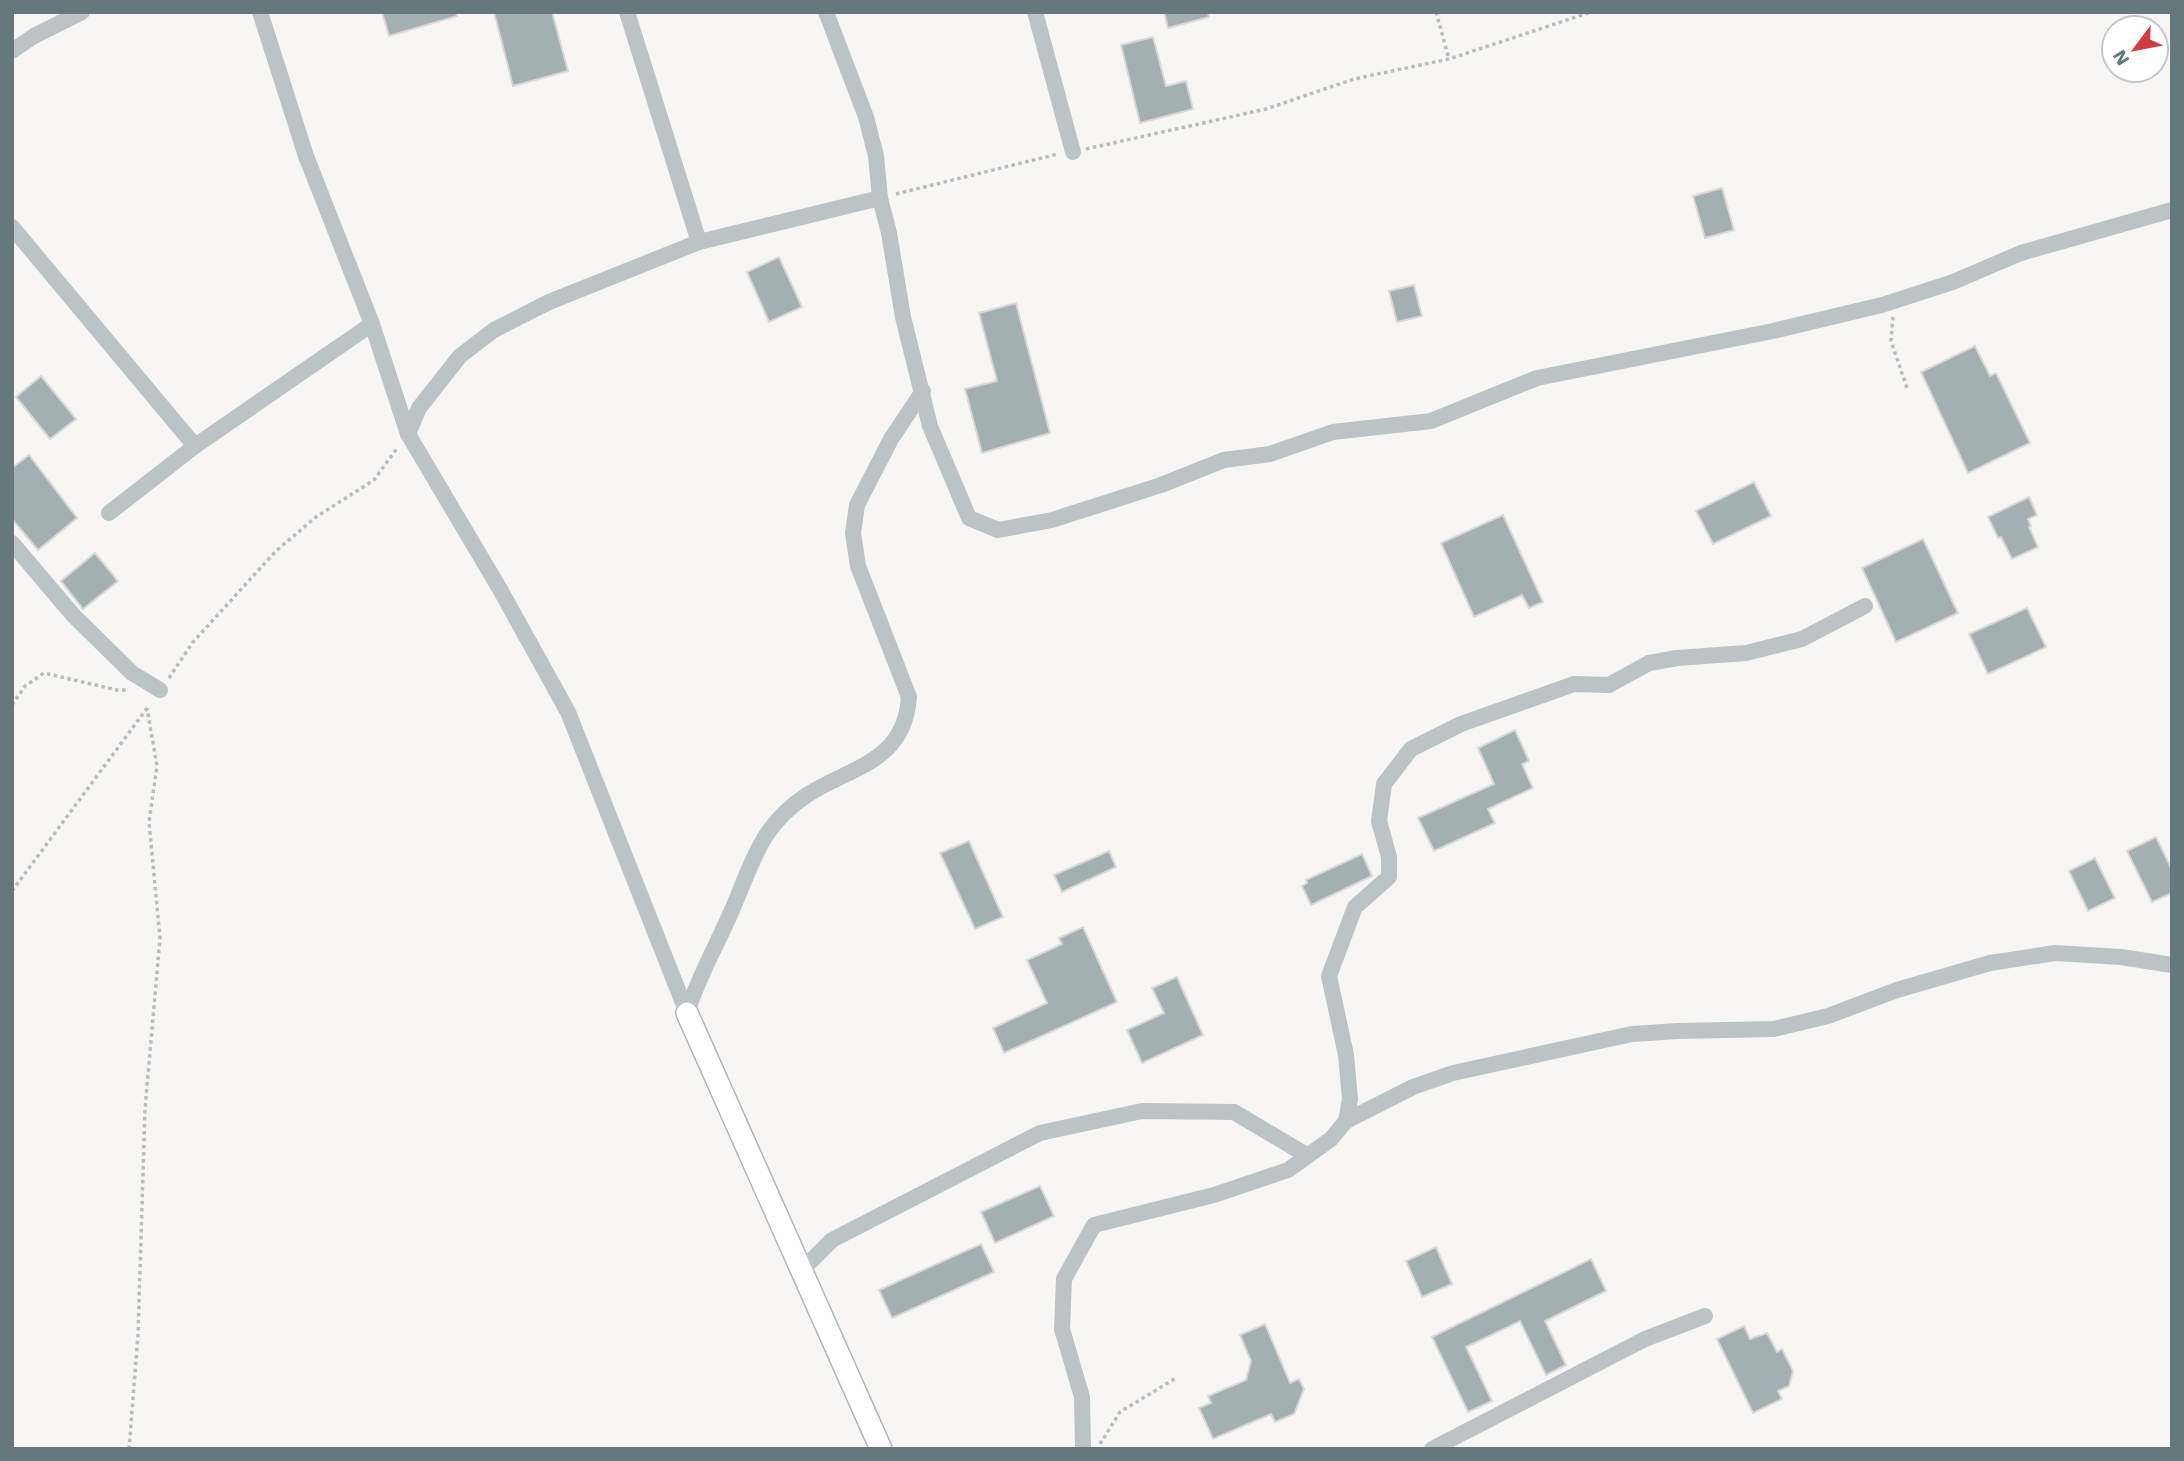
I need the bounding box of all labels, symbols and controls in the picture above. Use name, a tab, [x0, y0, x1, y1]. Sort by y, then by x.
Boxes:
north arrow	[2100, 14, 2170, 84]
text: N	[2108, 46, 2134, 70]

